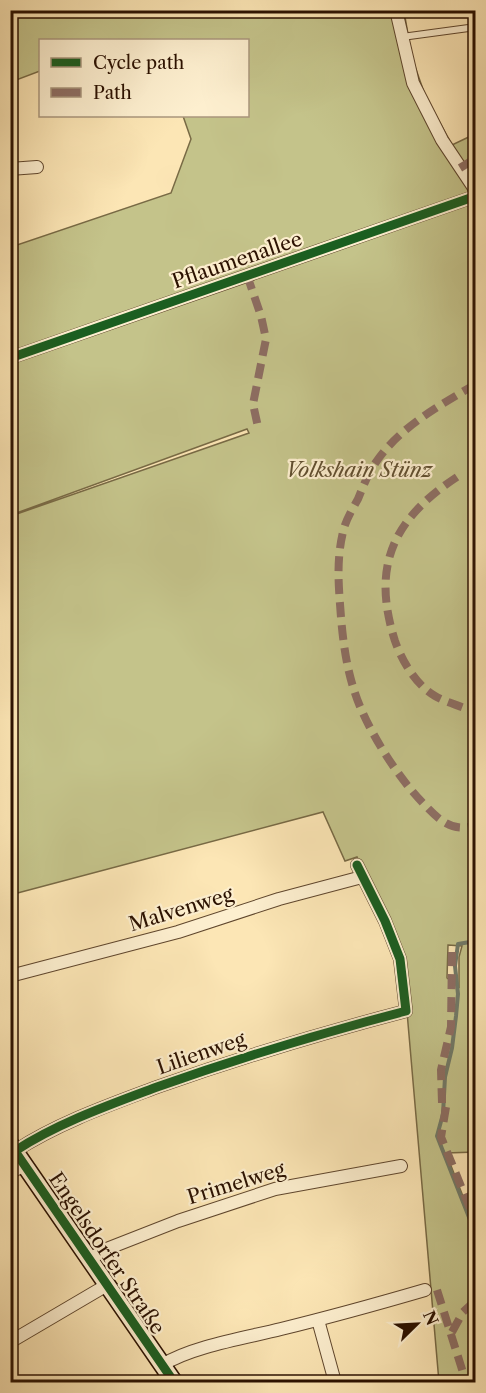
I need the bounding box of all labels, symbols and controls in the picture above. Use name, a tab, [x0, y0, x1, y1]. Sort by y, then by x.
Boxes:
legend	[39, 39, 249, 117]
text: Cycle path	[93, 52, 184, 74]
text: Path	[93, 82, 132, 104]
street label: Pflaumenallee	[169, 227, 305, 293]
park label: Volkshain Stünz	[286, 458, 434, 482]
street label: Malvenweg	[126, 882, 236, 936]
street label: Lilienweg	[154, 1027, 249, 1079]
street label: Primelweg	[184, 1157, 288, 1209]
street label: Engelsdorfer Straße	[44, 1168, 170, 1338]
north arrow	[387, 1294, 447, 1354]
text: N	[419, 1307, 443, 1328]

